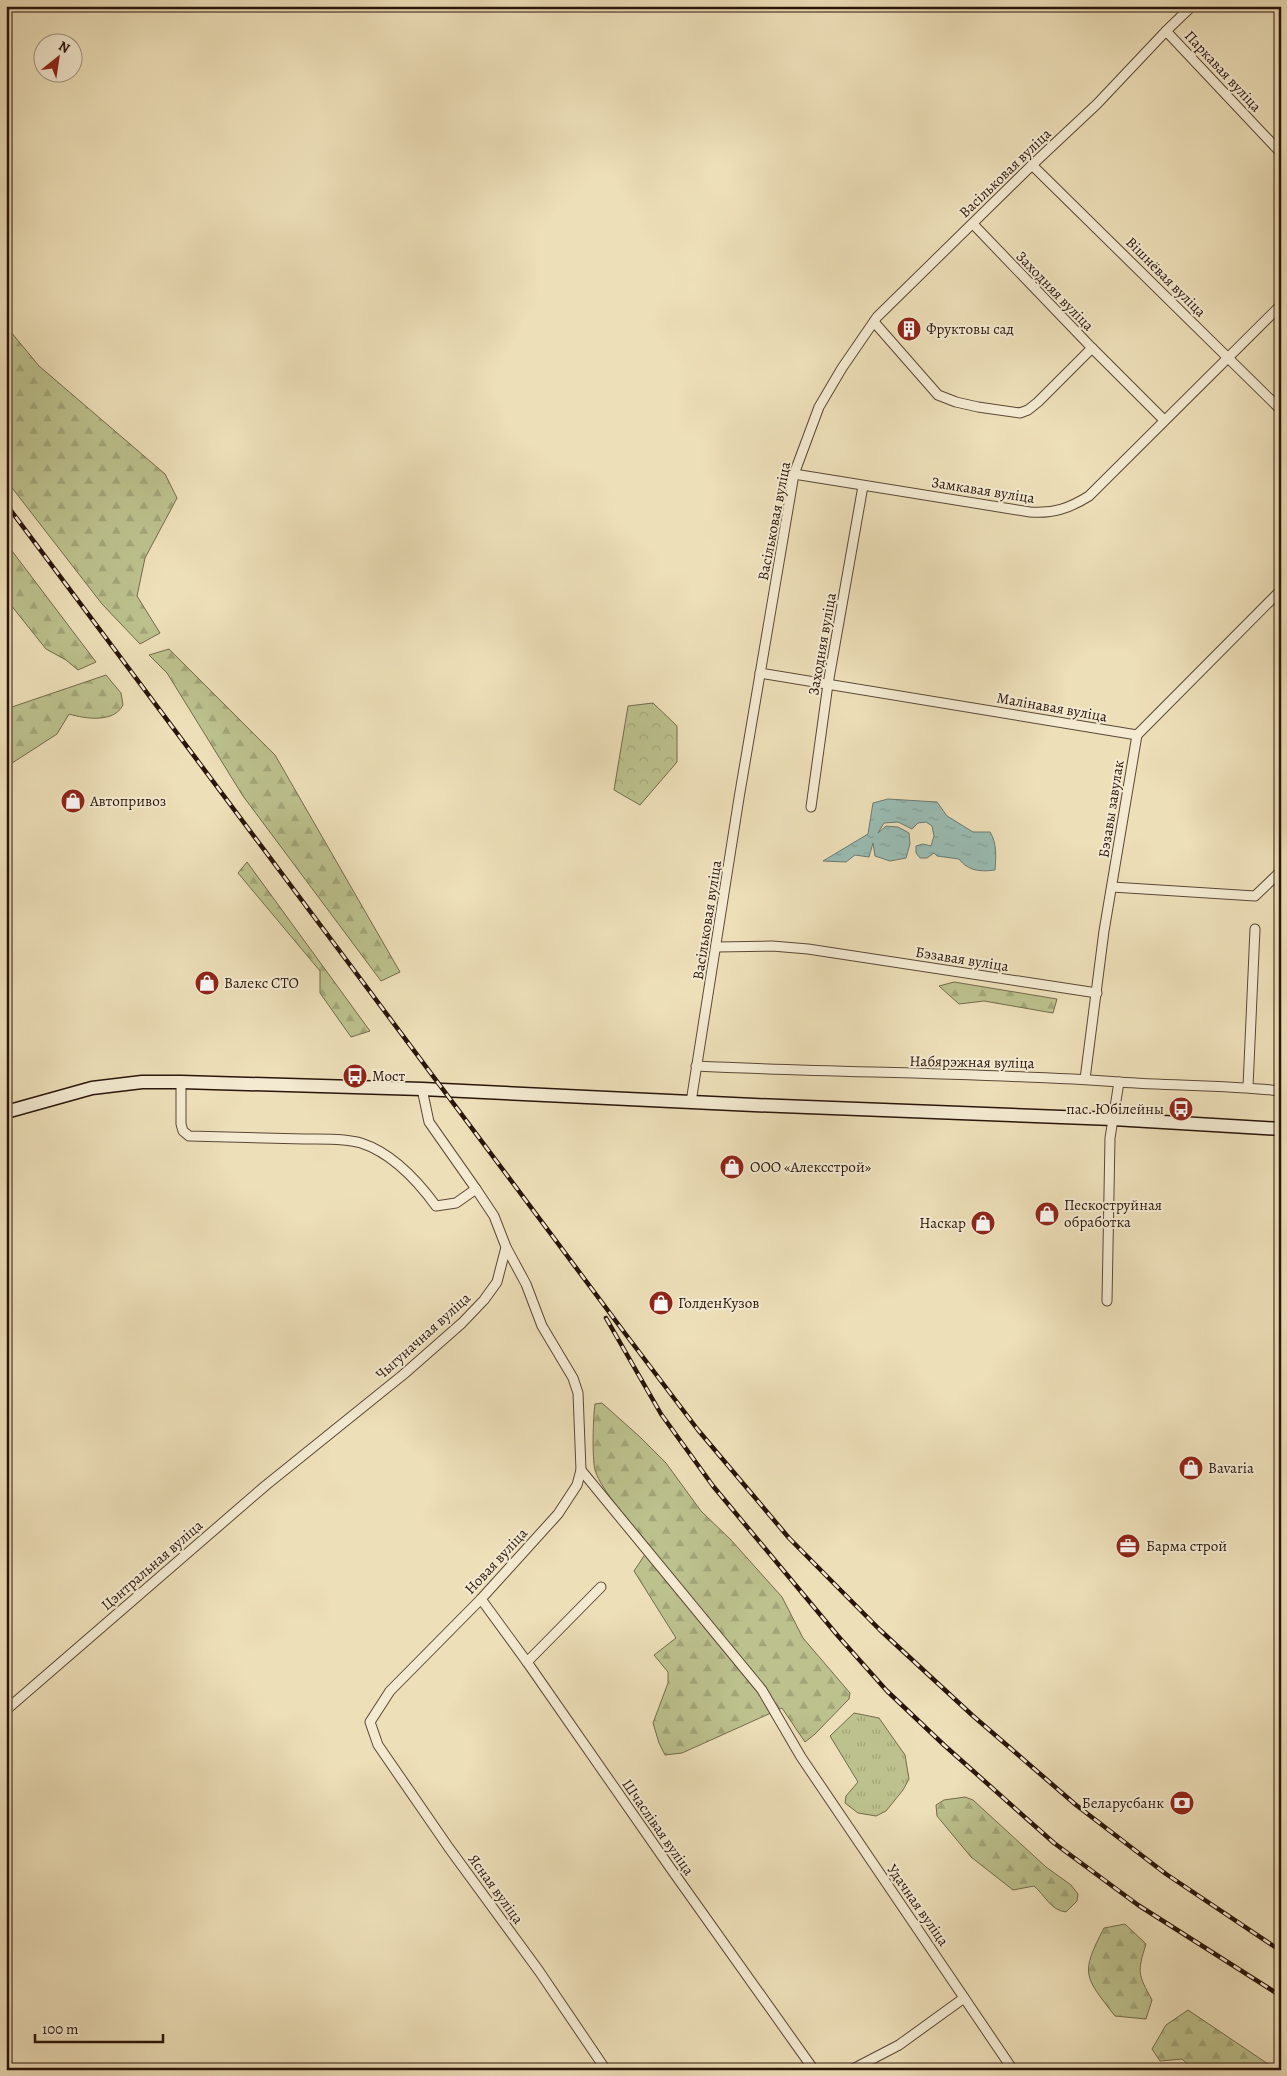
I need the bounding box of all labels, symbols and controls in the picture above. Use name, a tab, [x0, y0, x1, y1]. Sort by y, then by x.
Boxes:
street label: Паркавая вуліца	[1180, 26, 1266, 116]
north arrow	[32, 32, 82, 82]
text: N	[55, 36, 73, 58]
street label: Васільковая вуліца	[955, 124, 1055, 222]
street label: Вішнёвая вуліца	[1121, 232, 1211, 322]
street label: Заходняя вуліца	[1012, 247, 1098, 335]
building icon: Фруктовы сад	[896, 316, 922, 342]
place label: Фруктовы сад	[926, 319, 1014, 339]
street label: Васільковая вуліца	[753, 460, 795, 582]
street label: Замкавая вуліца	[930, 472, 1036, 508]
street label: Заходняя вуліца	[803, 591, 841, 697]
street label: Малінавая вуліца	[995, 687, 1109, 727]
street label: Бэзавы завулак	[1093, 758, 1129, 859]
shop icon: Автопривоз	[60, 788, 86, 814]
place label: Автопривоз	[89, 791, 166, 811]
street label: Васільковая вуліца	[688, 859, 726, 981]
street label: Бэзавая вуліца	[914, 942, 1010, 976]
shop icon: Валекс СТО	[194, 970, 220, 996]
place label: Валекс СТО	[224, 973, 299, 993]
street label: Набярэжная вуліца	[909, 1051, 1035, 1073]
bus stop icon: Мост	[342, 1063, 368, 1089]
place label: Мост	[372, 1066, 405, 1086]
bus stop icon: пас. Юбілейны	[1168, 1096, 1194, 1122]
place label: пас. Юбілейны	[1066, 1099, 1164, 1119]
shop icon: ООО «Алексстрой»	[719, 1154, 745, 1180]
place label: ООО «Алексстрой»	[750, 1157, 872, 1177]
place label: Пескоструйная обработка	[1064, 1195, 1162, 1232]
shop icon: Пескоструйная обработка	[1034, 1201, 1060, 1227]
shop icon: Наскар	[970, 1210, 996, 1236]
place label: Наскар	[919, 1213, 966, 1233]
street label: Чыгуначная вуліца	[371, 1288, 475, 1384]
shop icon: ГолденКузов	[648, 1290, 674, 1316]
place label: ГолденКузов	[678, 1293, 759, 1313]
shop icon: Bavaria	[1178, 1455, 1204, 1481]
place label: Bavaria	[1208, 1458, 1254, 1478]
street label: Цэнтральная вуліца	[97, 1515, 207, 1615]
street label: Новая вуліца	[460, 1524, 532, 1598]
office icon: Барма строй	[1115, 1533, 1141, 1559]
place label: Барма строй	[1146, 1536, 1227, 1556]
street label: Шчаслівая вуліца	[617, 1775, 699, 1879]
bank icon: Беларусбанк	[1169, 1790, 1195, 1816]
place label: Беларусбанк	[1082, 1793, 1164, 1813]
street label: Ясная вуліца	[464, 1850, 528, 1928]
street label: Удачная вуліца	[882, 1860, 954, 1950]
scale bar	[35, 2011, 162, 2043]
text: 100 m	[42, 2019, 79, 2039]

